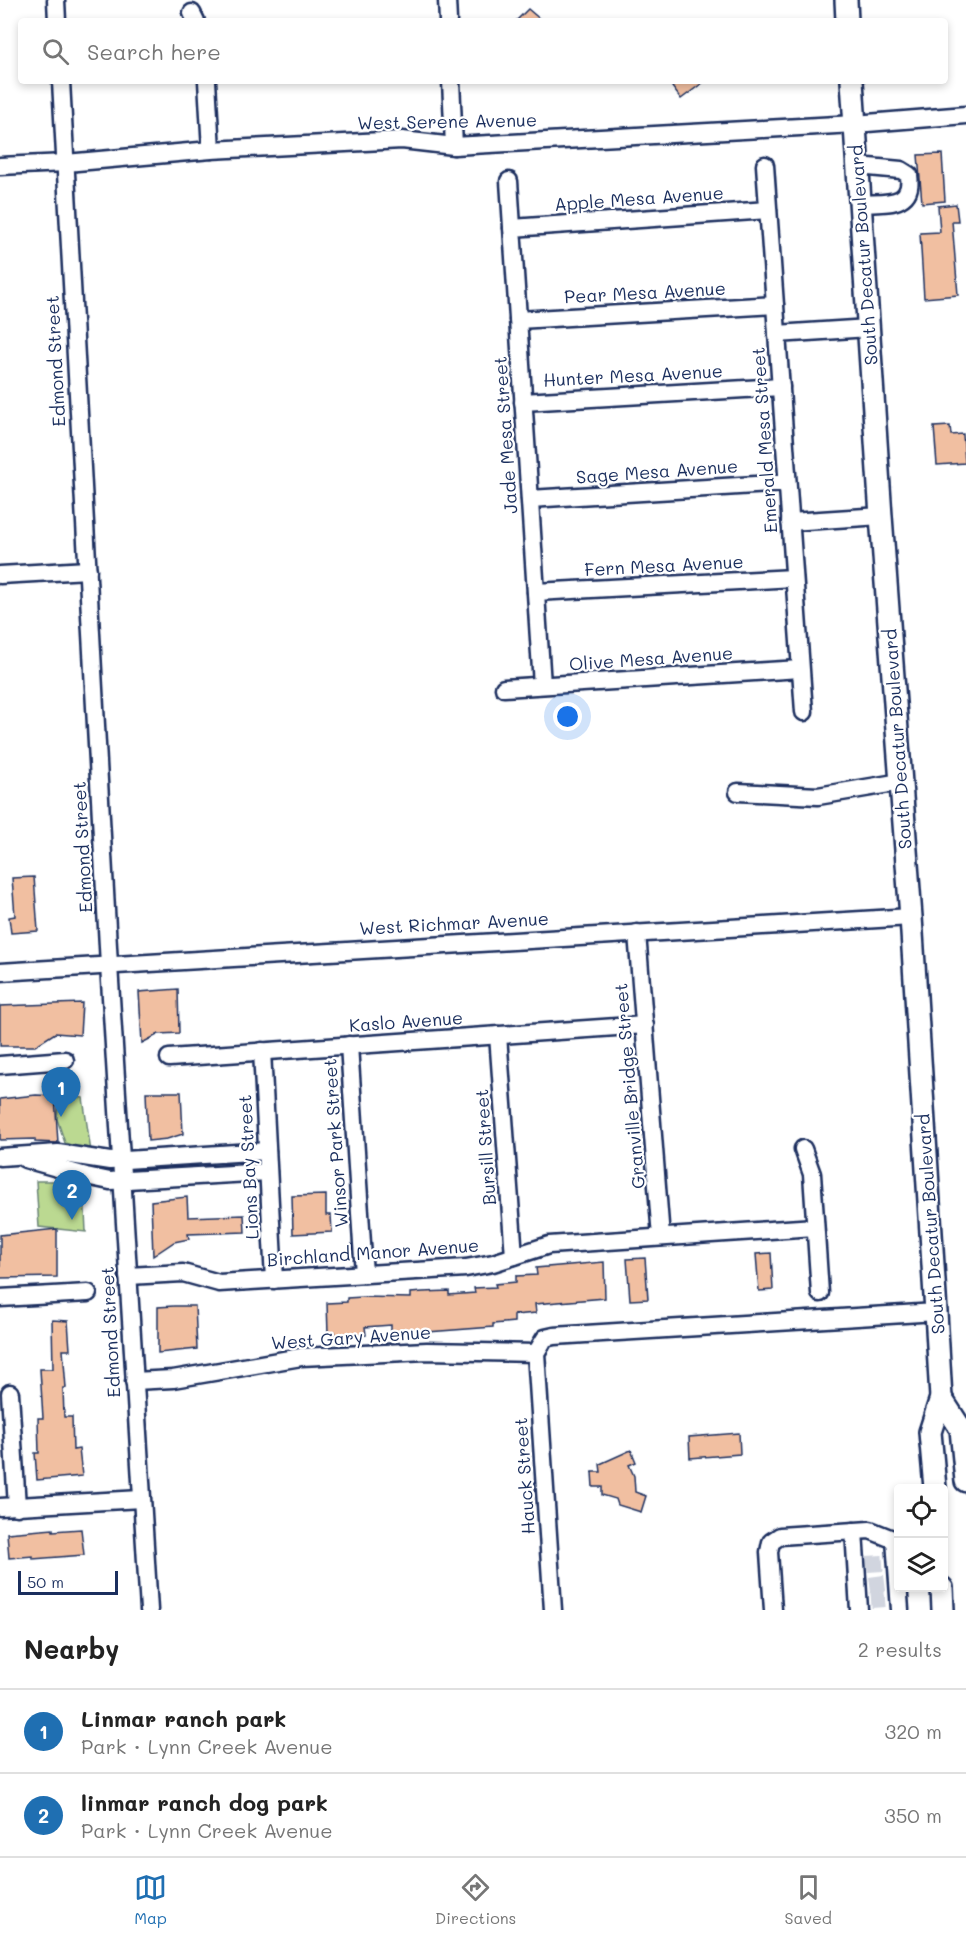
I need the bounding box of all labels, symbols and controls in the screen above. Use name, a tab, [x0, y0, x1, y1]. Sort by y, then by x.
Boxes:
search box	[18, 18, 948, 84]
icon: search	[39, 35, 72, 68]
text: Search here	[87, 37, 221, 66]
street label: West Serene Avenue	[357, 107, 537, 135]
street label: South Decatur Boulevard	[843, 144, 883, 366]
street label: Apple Mesa Avenue	[554, 180, 724, 216]
street label: Pear Mesa Avenue	[564, 276, 726, 308]
street label: Edmond Street	[40, 295, 70, 427]
street label: Emerald Mesa Street	[746, 346, 782, 534]
street label: Jade Mesa Street	[488, 355, 522, 515]
street label: Hunter Mesa Avenue	[542, 358, 723, 392]
street label: Sage Mesa Avenue	[575, 453, 739, 489]
street label: Fern Mesa Avenue	[584, 549, 744, 581]
street label: South Decatur Boulevard	[877, 628, 917, 850]
street label: Olive Mesa Avenue	[568, 640, 734, 676]
your location	[553, 702, 582, 731]
street label: Edmond Street	[67, 781, 97, 913]
street label: West Richmar Avenue	[359, 906, 549, 940]
street label: Granville Bridge Street	[608, 982, 650, 1190]
street label: Kaslo Avenue	[348, 1005, 464, 1037]
street label: Winsor Park Street	[317, 1058, 353, 1228]
pin: 1	[42, 1068, 80, 1117]
street label: Bursill Street	[469, 1088, 501, 1206]
street label: Lions Bay Street	[232, 1094, 264, 1240]
street label: South Decatur Boulevard	[910, 1113, 950, 1335]
pin: 2	[52, 1170, 92, 1220]
street label: Birchland Manor Avenue	[266, 1233, 480, 1271]
street label: Edmond Street	[95, 1266, 125, 1398]
street label: West Gary Avenue	[270, 1319, 432, 1355]
street label: Hauck Street	[508, 1417, 540, 1535]
map controls	[894, 1484, 948, 1592]
button: locate	[894, 1484, 948, 1538]
button: layers	[894, 1538, 948, 1592]
scale bar	[18, 1568, 118, 1596]
text: 50 m	[27, 1571, 64, 1592]
text: Nearby	[24, 1632, 119, 1666]
text: 2 results	[858, 1636, 942, 1662]
text: Linmar ranch park	[81, 1704, 286, 1733]
text: 1	[39, 1718, 48, 1744]
text: 320 m	[884, 1718, 942, 1744]
text: Park · Lynn Creek Avenue	[81, 1733, 333, 1759]
text: linmar ranch dog park	[81, 1788, 328, 1817]
text: 2	[38, 1802, 49, 1828]
text: 350 m	[884, 1802, 942, 1828]
text: Park · Lynn Creek Avenue	[81, 1817, 333, 1843]
tab: Map	[134, 1871, 167, 1928]
tab: Directions	[435, 1871, 516, 1928]
tab: Saved	[784, 1871, 832, 1928]

